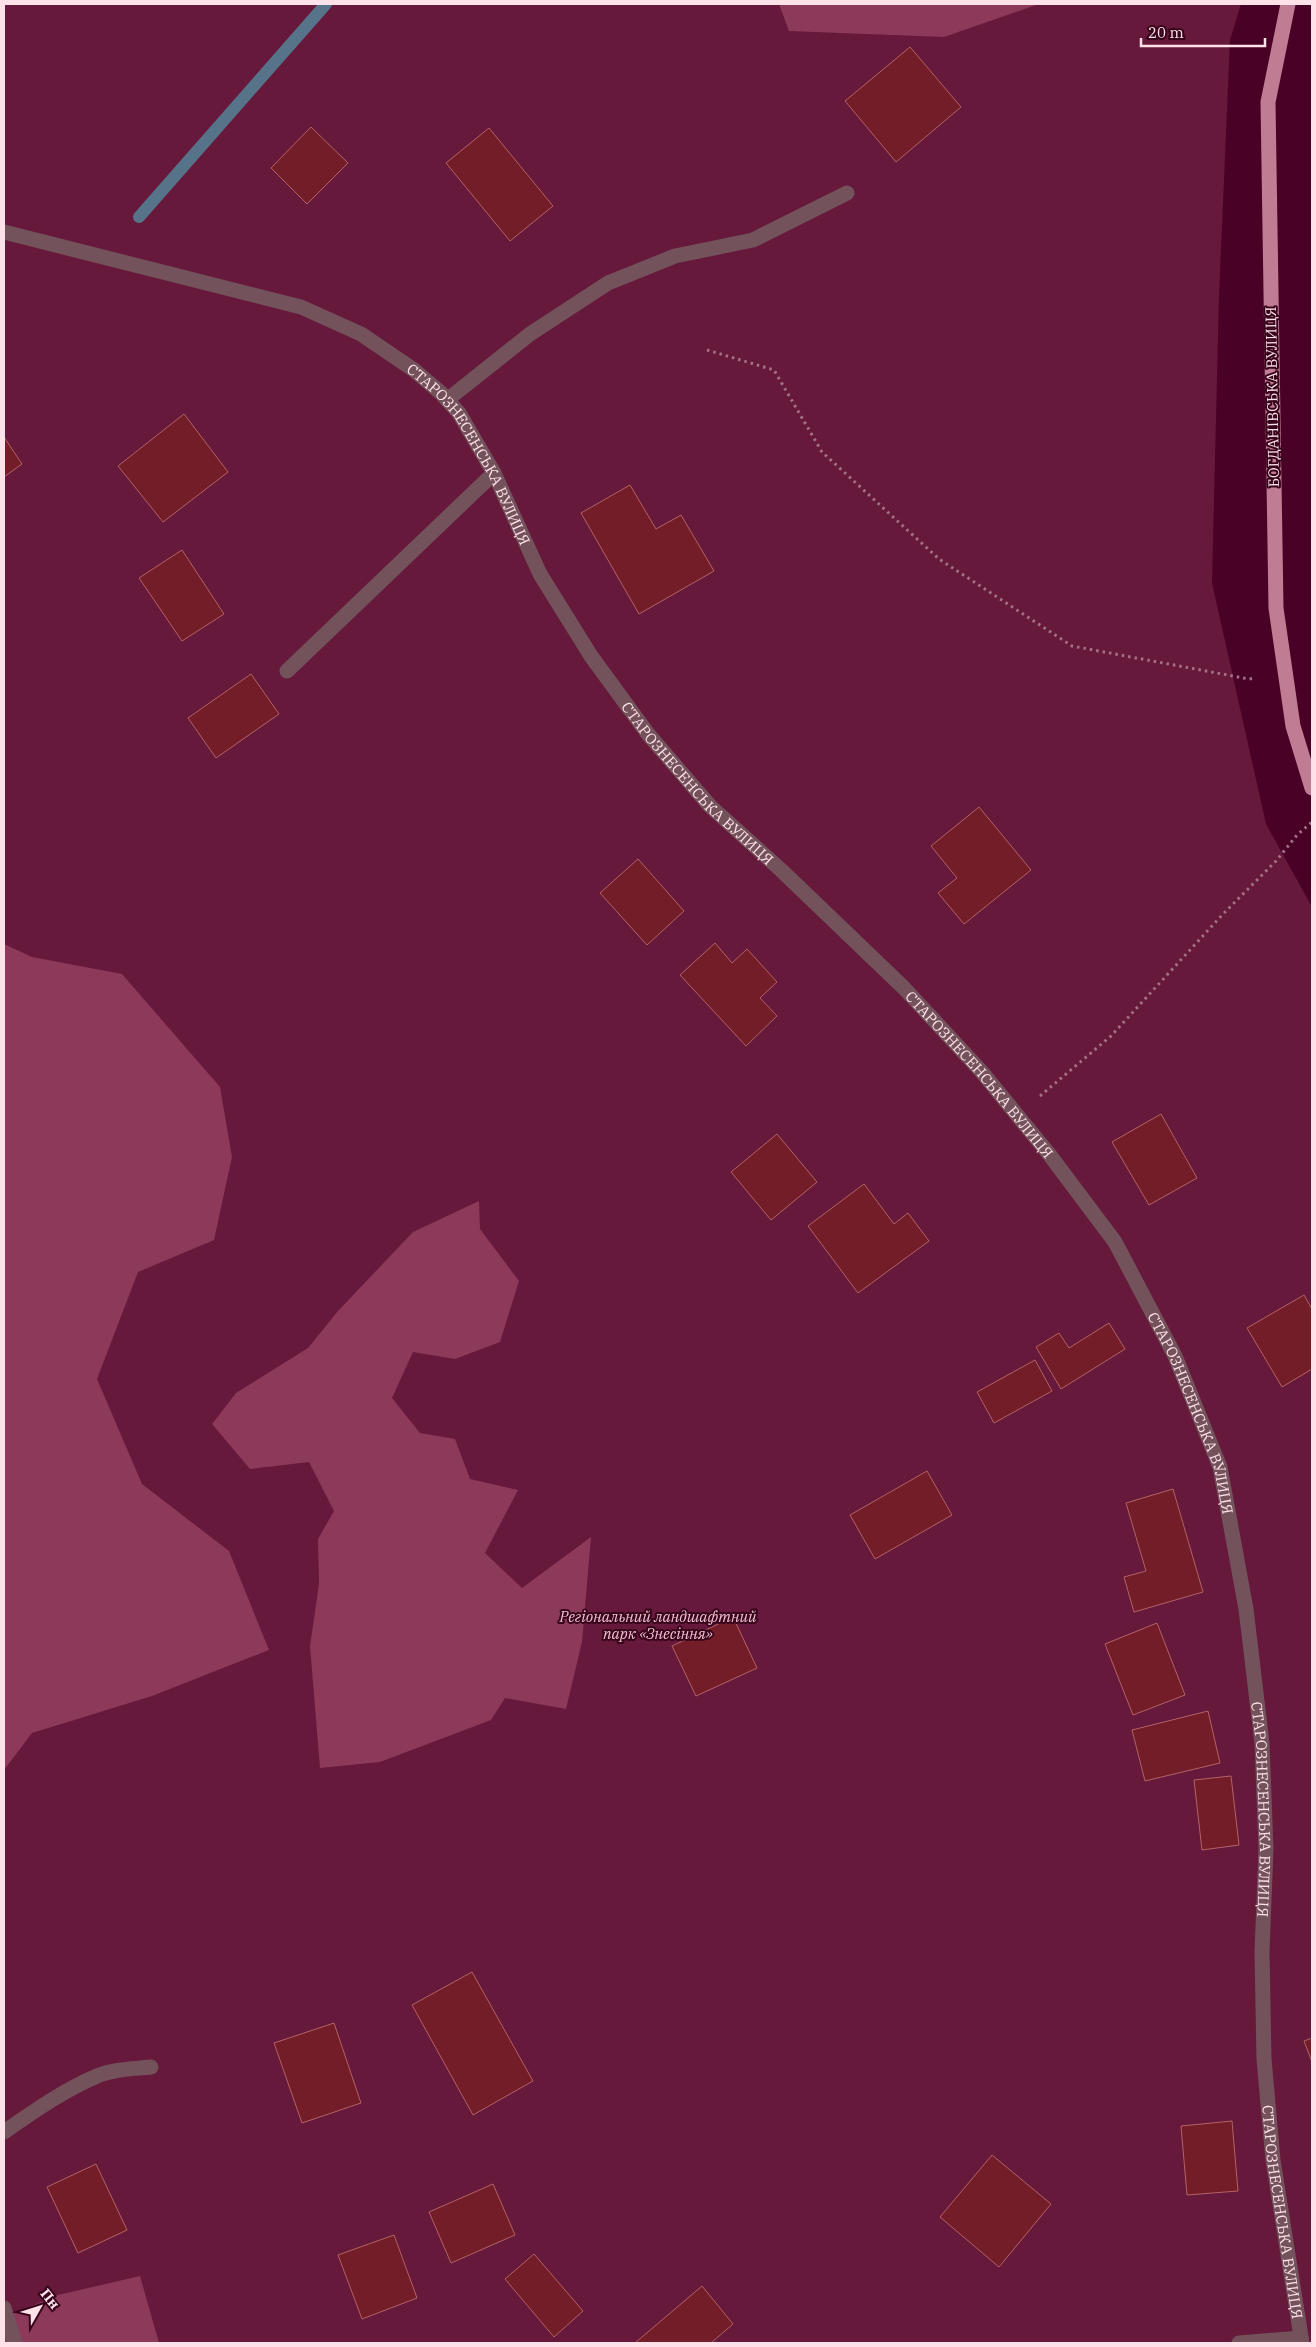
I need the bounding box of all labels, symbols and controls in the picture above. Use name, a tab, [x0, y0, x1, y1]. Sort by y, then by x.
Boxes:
scale bar	[1141, 15, 1265, 47]
text: 20 m	[1148, 23, 1184, 42]
street label: БОГДАНІВСЬКА ВУЛИЦЯ	[1261, 306, 1283, 488]
street label: СТАРОЗНЕСЕНСЬКА ВУЛИЦЯ	[404, 359, 535, 548]
street label: СТАРОЗНЕСЕНСЬКА ВУЛИЦЯ	[618, 698, 778, 869]
street label: СТАРОЗНЕСЕНСЬКА ВУЛИЦЯ	[902, 986, 1058, 1162]
street label: СТАРОЗНЕСЕНСЬКА ВУЛИЦЯ	[1144, 1309, 1238, 1516]
park label: Регіональний ландшафтний парк «Знесіння»	[559, 1607, 757, 1643]
street label: СТАРОЗНЕСЕНСЬКА ВУЛИЦЯ	[1248, 1700, 1276, 1918]
street label: СТАРОЗНЕСЕНСЬКА ВУЛИЦЯ	[1259, 2104, 1308, 2320]
north arrow	[15, 2282, 65, 2332]
text: Пн	[37, 2285, 64, 2313]

